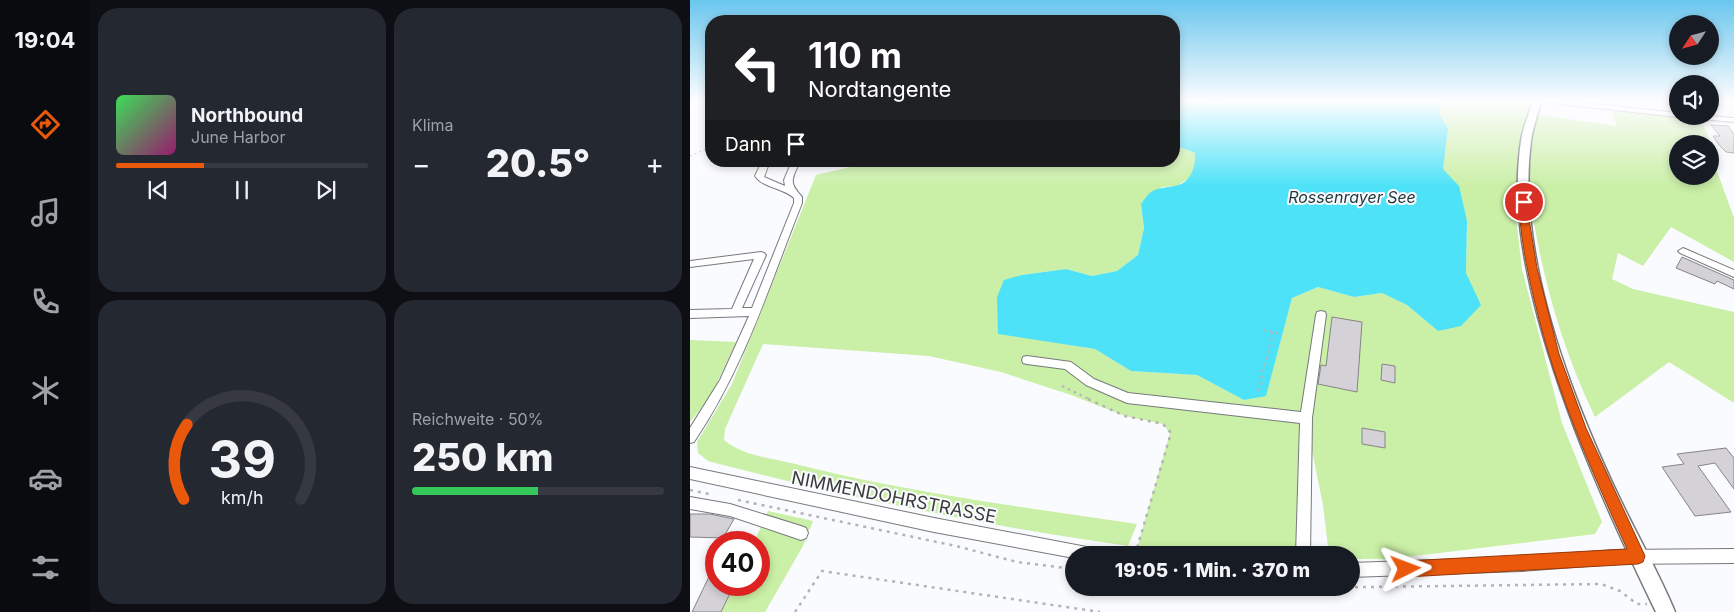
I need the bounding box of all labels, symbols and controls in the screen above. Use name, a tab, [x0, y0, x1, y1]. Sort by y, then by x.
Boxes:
north arrow	[1669, 15, 1719, 65]
map controls	[1669, 15, 1719, 185]
text: 19:04	[15, 27, 75, 53]
text: 110 m	[808, 34, 902, 76]
icon: left	[725, 35, 790, 100]
button: sound	[1669, 75, 1719, 125]
text: Nordtangente	[808, 76, 951, 102]
text: Northbound	[191, 104, 303, 127]
icon: directions	[28, 107, 63, 142]
text: Klima	[412, 115, 454, 135]
text: June Harbor	[191, 127, 285, 147]
icon: arrive	[782, 130, 810, 158]
text: Dann	[725, 133, 772, 156]
button: layers	[1669, 135, 1719, 185]
text: 20.5°	[486, 140, 590, 186]
text: −	[412, 147, 431, 181]
text: +	[645, 147, 664, 181]
icon: previous	[144, 176, 172, 204]
icon: pause	[228, 176, 256, 204]
icon: next	[312, 176, 340, 204]
pin	[1503, 181, 1545, 223]
water label: Rossenrayer See	[1288, 187, 1416, 207]
icon: arrive	[1510, 188, 1538, 216]
icon: music	[28, 195, 63, 230]
icon: phone	[28, 284, 63, 319]
icon: climate	[28, 373, 63, 408]
text: Reichweite · 50%	[412, 409, 543, 429]
text: 39	[208, 428, 276, 491]
text: 250 km	[412, 434, 553, 480]
icon: car	[28, 461, 63, 496]
street label: NIMMENDOHRSTRASSE	[790, 467, 998, 527]
text: km/h	[221, 487, 263, 508]
speed limit sign: 40	[705, 531, 770, 596]
position arrow	[1379, 542, 1431, 594]
icon: filters	[28, 550, 63, 585]
text: 19:05 · 1 Min. · 370 m	[1115, 559, 1310, 582]

